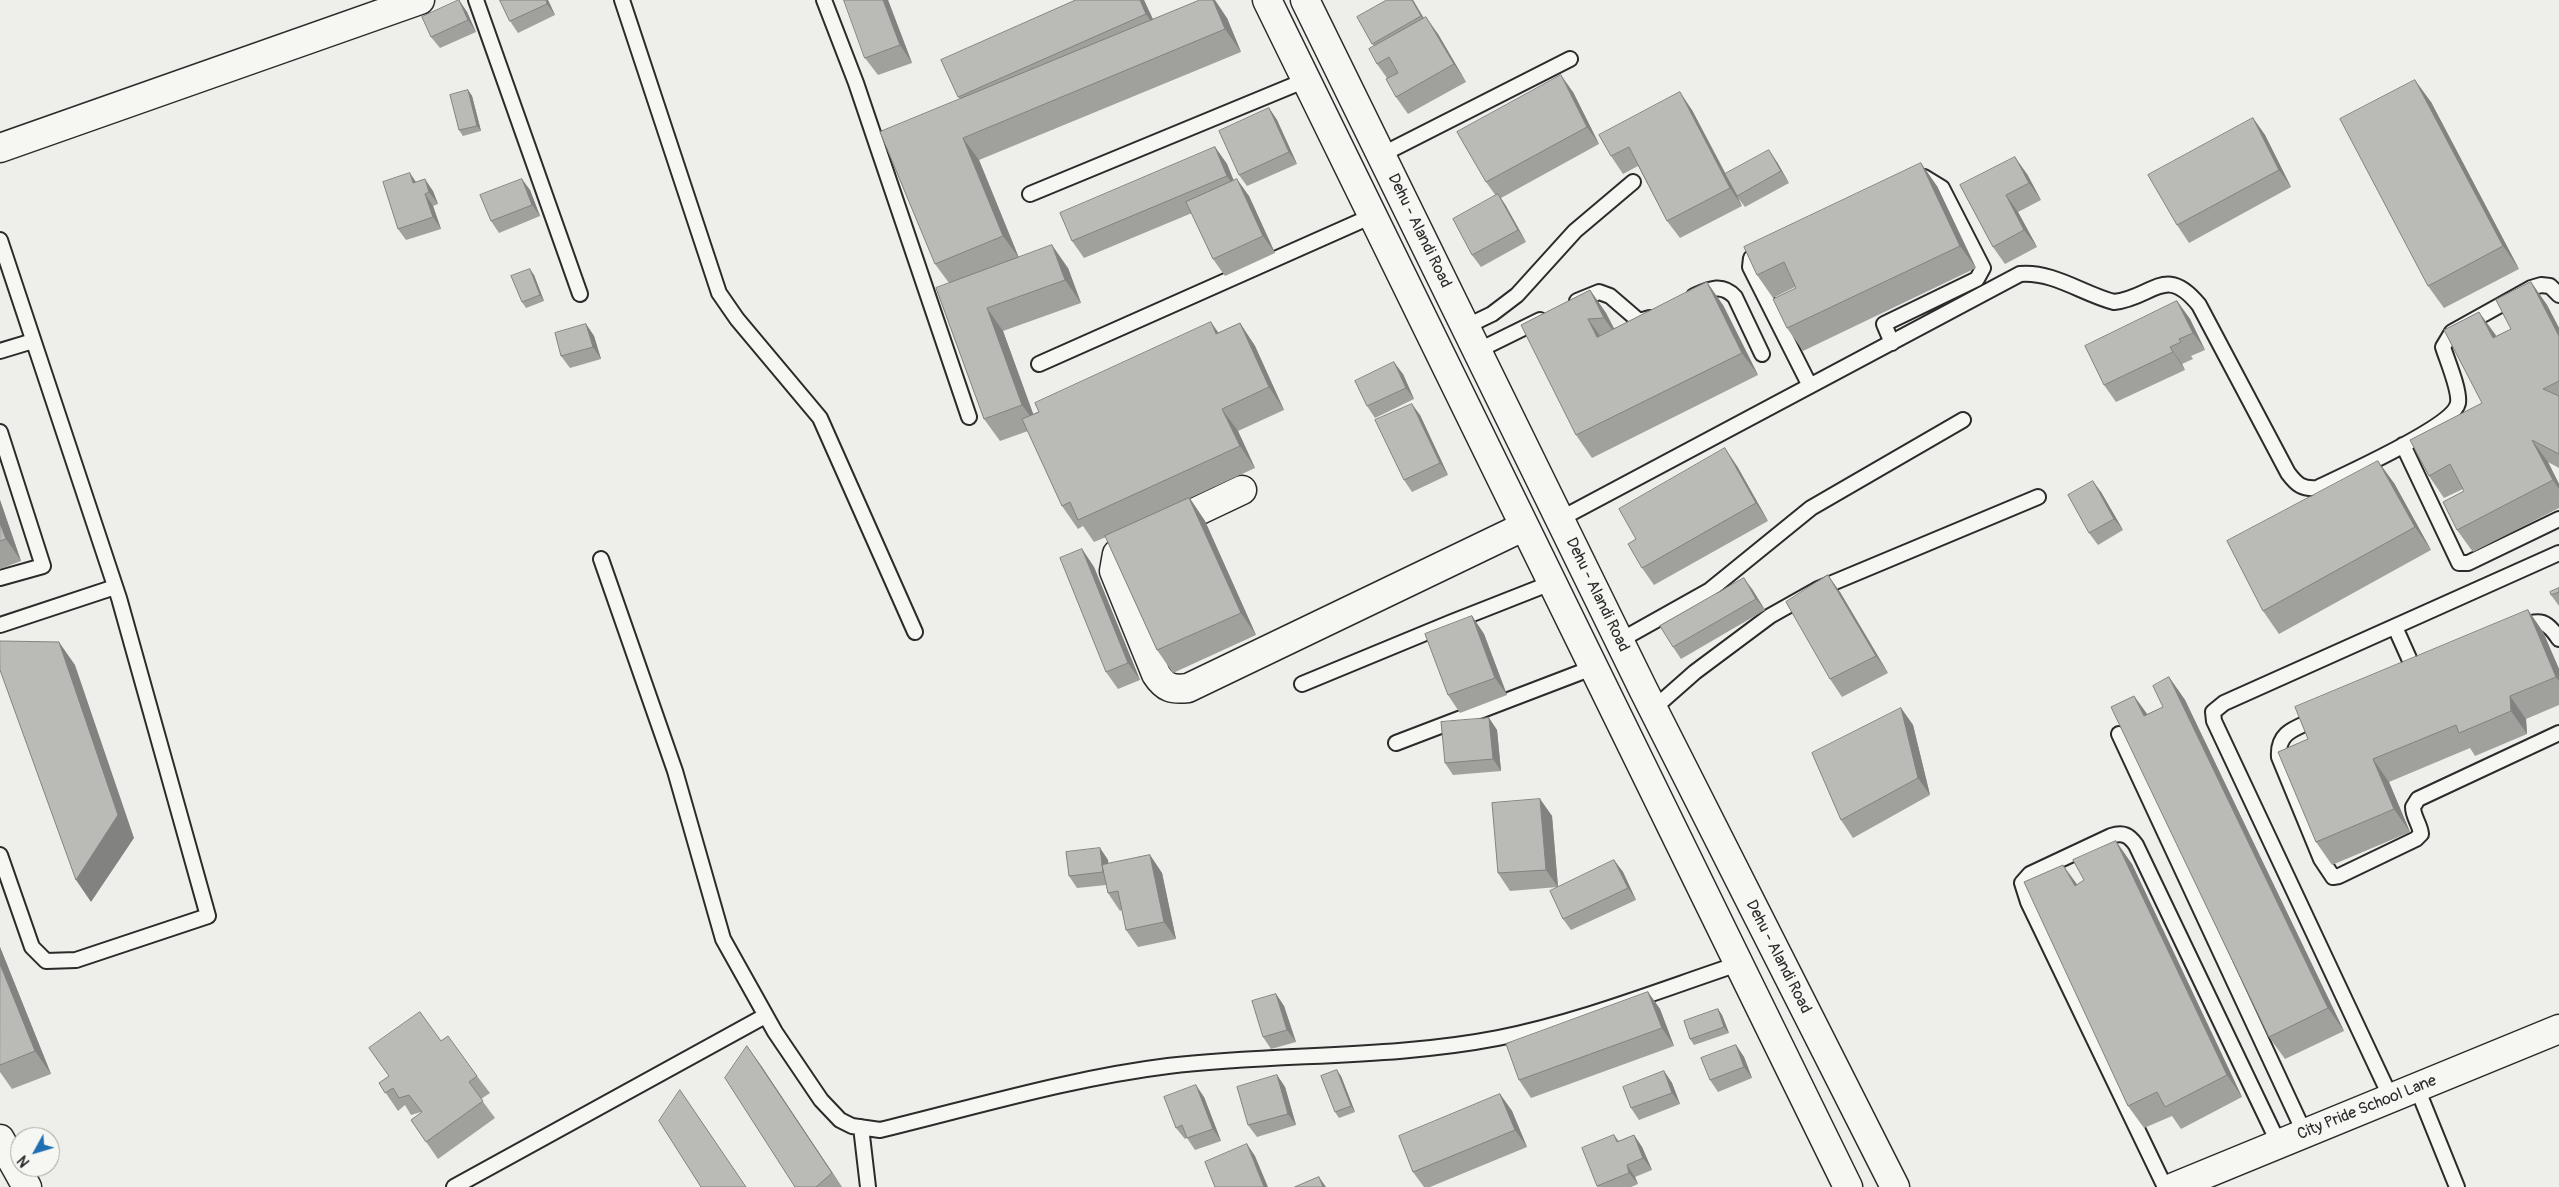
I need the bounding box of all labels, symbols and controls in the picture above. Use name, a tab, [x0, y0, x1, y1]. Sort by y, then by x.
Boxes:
street label: Dehu - Alandi Road	[1383, 171, 1455, 291]
street label: Dehu - Alandi Road	[1561, 535, 1633, 655]
street label: Dehu - Alandi Road	[1741, 897, 1815, 1017]
street label: City Pride School Lane	[2295, 1071, 2439, 1145]
north arrow	[10, 1127, 60, 1177]
text: N	[14, 1152, 33, 1170]

